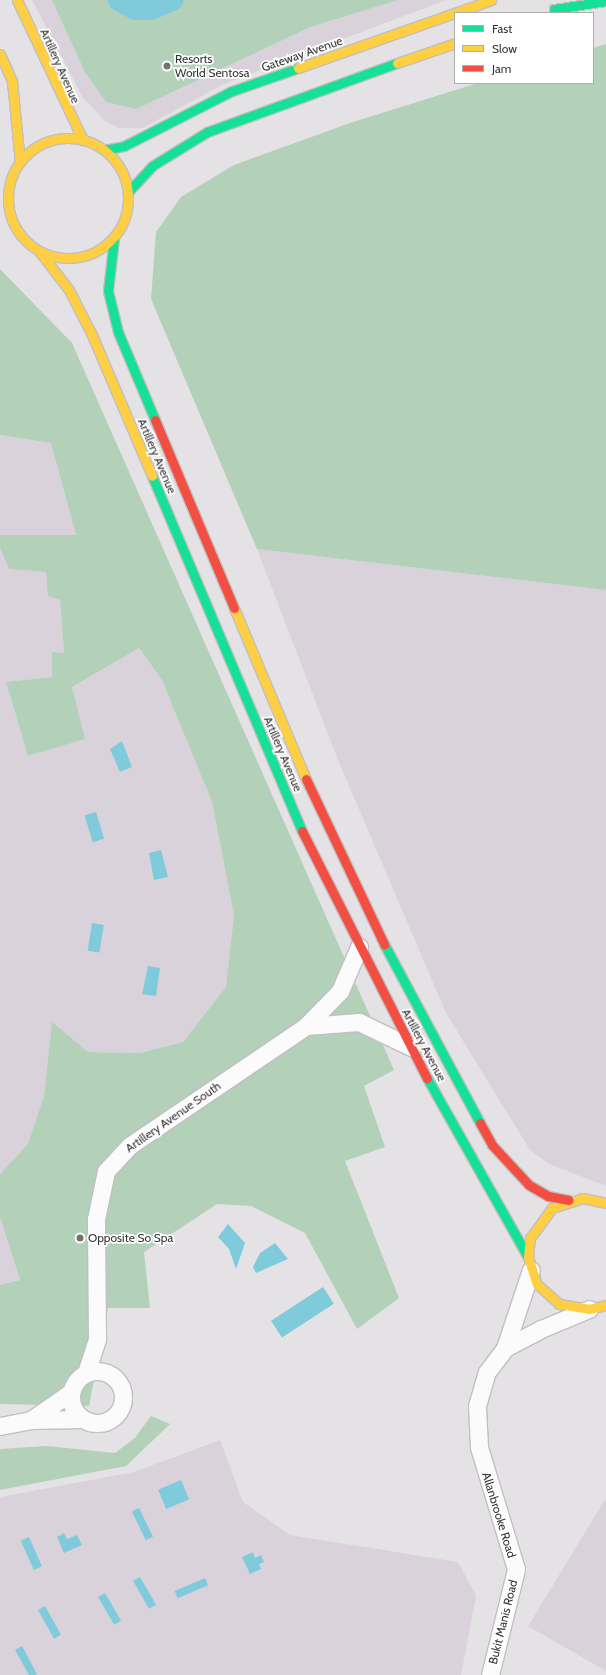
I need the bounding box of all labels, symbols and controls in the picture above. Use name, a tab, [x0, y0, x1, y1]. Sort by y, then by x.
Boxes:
legend	[454, 12, 594, 84]
text: Fast	[492, 21, 512, 36]
street label: Artillery Avenue	[37, 26, 83, 106]
street label: Gateway Avenue	[260, 33, 344, 75]
text: Slow	[492, 41, 517, 56]
place label: Resorts World Sentosa	[175, 52, 249, 80]
marker: Resorts World Sentosa	[162, 61, 172, 71]
text: Jam	[492, 61, 511, 76]
street label: Artillery Avenue	[135, 416, 179, 496]
street label: Artillery Avenue	[261, 714, 305, 794]
street label: Artillery Avenue	[399, 1006, 449, 1084]
street label: Artillery Avenue South	[122, 1079, 224, 1155]
place label: Opposite So Spa	[88, 1231, 173, 1245]
marker: Opposite So Spa	[75, 1233, 85, 1243]
street label: Allanbrooke Road	[479, 1470, 519, 1560]
street label: Bukit Manis Road	[486, 1578, 520, 1666]

